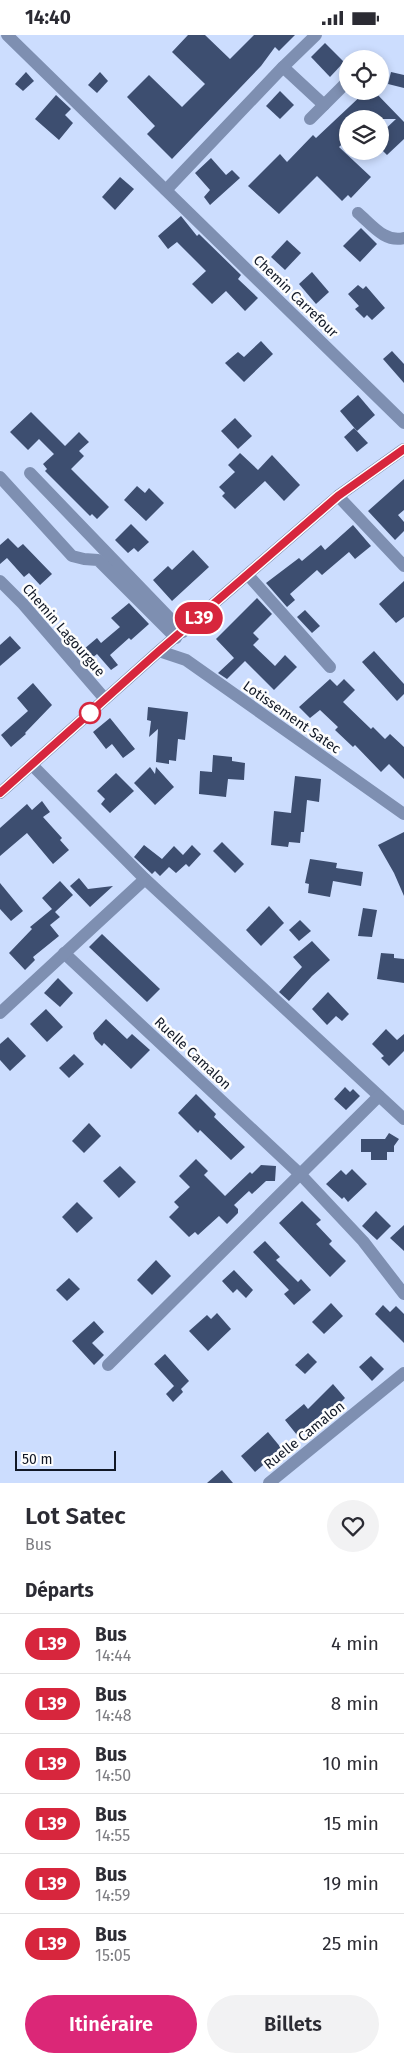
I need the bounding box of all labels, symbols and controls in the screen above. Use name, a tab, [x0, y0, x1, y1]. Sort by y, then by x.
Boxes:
text: 14:40	[25, 6, 71, 29]
map controls	[339, 50, 389, 160]
button: locate	[339, 50, 389, 100]
button: layers	[339, 110, 389, 160]
street label: Chemin Carrefour	[250, 252, 342, 341]
street label: Chemin Lagourgue	[19, 581, 108, 680]
line badge: L39	[170, 602, 228, 634]
text: L39	[185, 607, 213, 629]
street label: Lotissement Satec	[240, 677, 344, 758]
unlabelled marker	[79, 702, 101, 724]
street label: Ruelle Camalon	[151, 1013, 235, 1093]
street label: Ruelle Camalon	[261, 1398, 348, 1473]
scale bar	[15, 1448, 116, 1471]
text: 50 m	[22, 1451, 53, 1468]
button: heart	[327, 1500, 379, 1552]
text: Lot Satec	[25, 1502, 126, 1530]
text: Bus	[25, 1535, 52, 1554]
text: Départs	[25, 1579, 94, 1602]
text: Bus	[95, 1623, 127, 1646]
text: 4 min	[331, 1632, 379, 1655]
text: L39	[38, 1633, 67, 1655]
text: 14:44	[95, 1646, 131, 1665]
text: Bus	[95, 1683, 127, 1706]
text: 8 min	[331, 1692, 379, 1715]
text: L39	[38, 1693, 67, 1715]
text: 14:48	[95, 1706, 132, 1725]
text: Bus	[95, 1743, 127, 1766]
text: 10 min	[322, 1752, 379, 1775]
text: L39	[38, 1753, 67, 1775]
text: 14:50	[95, 1766, 131, 1785]
text: Bus	[95, 1803, 127, 1826]
text: 15 min	[323, 1812, 379, 1835]
text: L39	[38, 1813, 67, 1835]
text: 14:55	[95, 1826, 130, 1845]
text: Bus	[95, 1863, 127, 1886]
text: 19 min	[323, 1872, 379, 1895]
text: L39	[38, 1873, 67, 1895]
text: 14:59	[95, 1886, 131, 1905]
text: Bus	[95, 1923, 127, 1946]
text: 25 min	[322, 1932, 379, 1955]
text: L39	[38, 1933, 67, 1955]
text: 15:05	[95, 1946, 131, 1965]
button: Itinéraire	[25, 1995, 197, 2053]
button: Billets	[207, 1995, 379, 2053]

